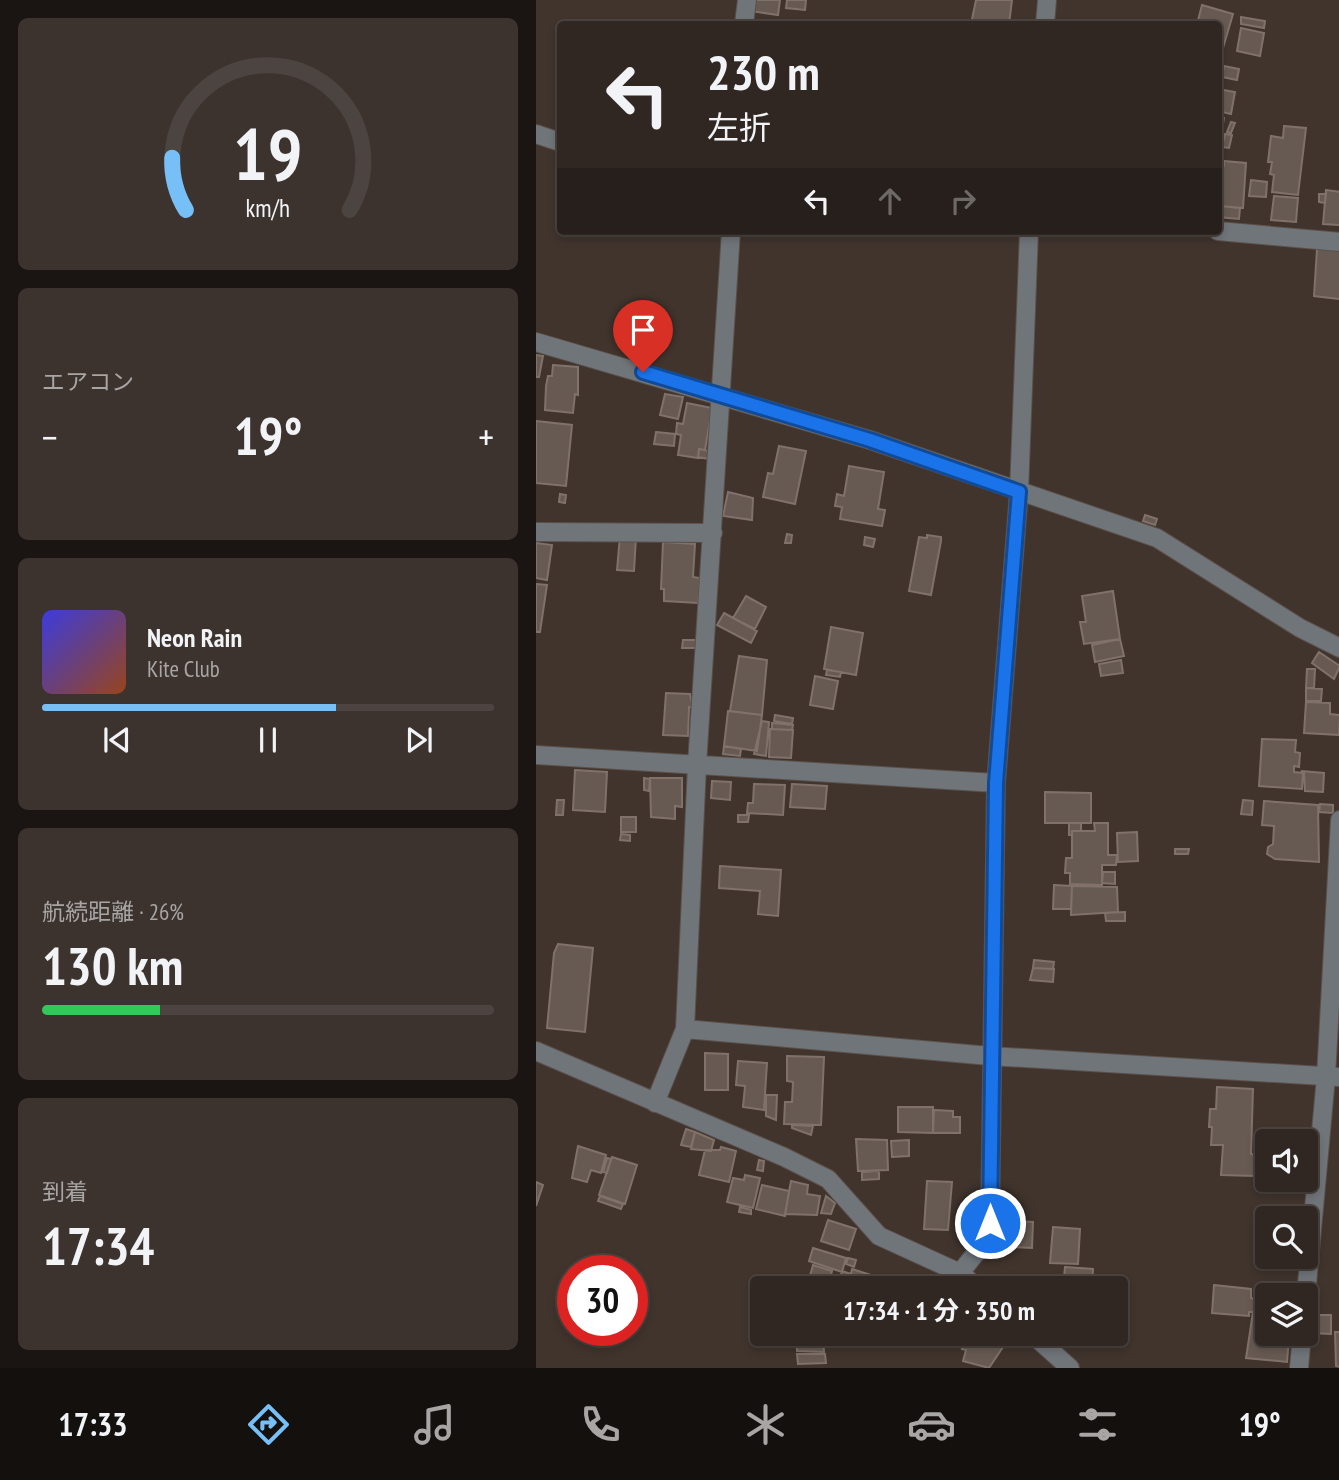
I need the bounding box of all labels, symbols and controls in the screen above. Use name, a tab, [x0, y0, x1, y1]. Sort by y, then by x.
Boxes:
text: 230 m	[707, 40, 820, 104]
icon: left	[592, 49, 683, 140]
text: 19	[233, 106, 303, 200]
text: 左折	[707, 106, 771, 148]
icon: left	[798, 182, 836, 220]
icon: ahead	[871, 182, 909, 220]
icon: right	[944, 182, 982, 220]
text: km/h	[246, 192, 290, 224]
pin	[613, 300, 673, 372]
icon: arrive	[624, 311, 662, 349]
text: エアコン	[42, 367, 134, 396]
text: 19°	[234, 402, 302, 469]
text: −	[42, 412, 58, 461]
text: +	[478, 412, 494, 461]
text: Neon Rain	[147, 621, 242, 654]
text: Kite Club	[147, 654, 220, 683]
icon: previous	[98, 721, 136, 759]
icon: pause	[249, 721, 287, 759]
icon: next	[400, 721, 438, 759]
text: 航続距離 · 26%	[42, 897, 184, 926]
text: 130 km	[42, 932, 183, 999]
map controls	[1255, 1129, 1318, 1346]
button: sound	[1255, 1129, 1318, 1192]
text: 到着	[42, 1177, 88, 1206]
position arrow	[953, 1186, 1027, 1260]
button: search	[1255, 1206, 1318, 1269]
text: 17:34	[42, 1212, 154, 1279]
speed limit sign: 30	[557, 1255, 648, 1346]
button: layers	[1255, 1283, 1318, 1346]
text: 17:34 · 1 分 · 350 m	[843, 1294, 1035, 1327]
icon: directions	[244, 1400, 293, 1449]
icon: music	[410, 1400, 459, 1449]
icon: phone	[576, 1400, 625, 1449]
icon: climate	[741, 1400, 790, 1449]
icon: car	[907, 1400, 956, 1449]
icon: filters	[1073, 1400, 1122, 1449]
text: 17:33	[58, 1403, 128, 1445]
text: 19°	[1238, 1403, 1281, 1445]

